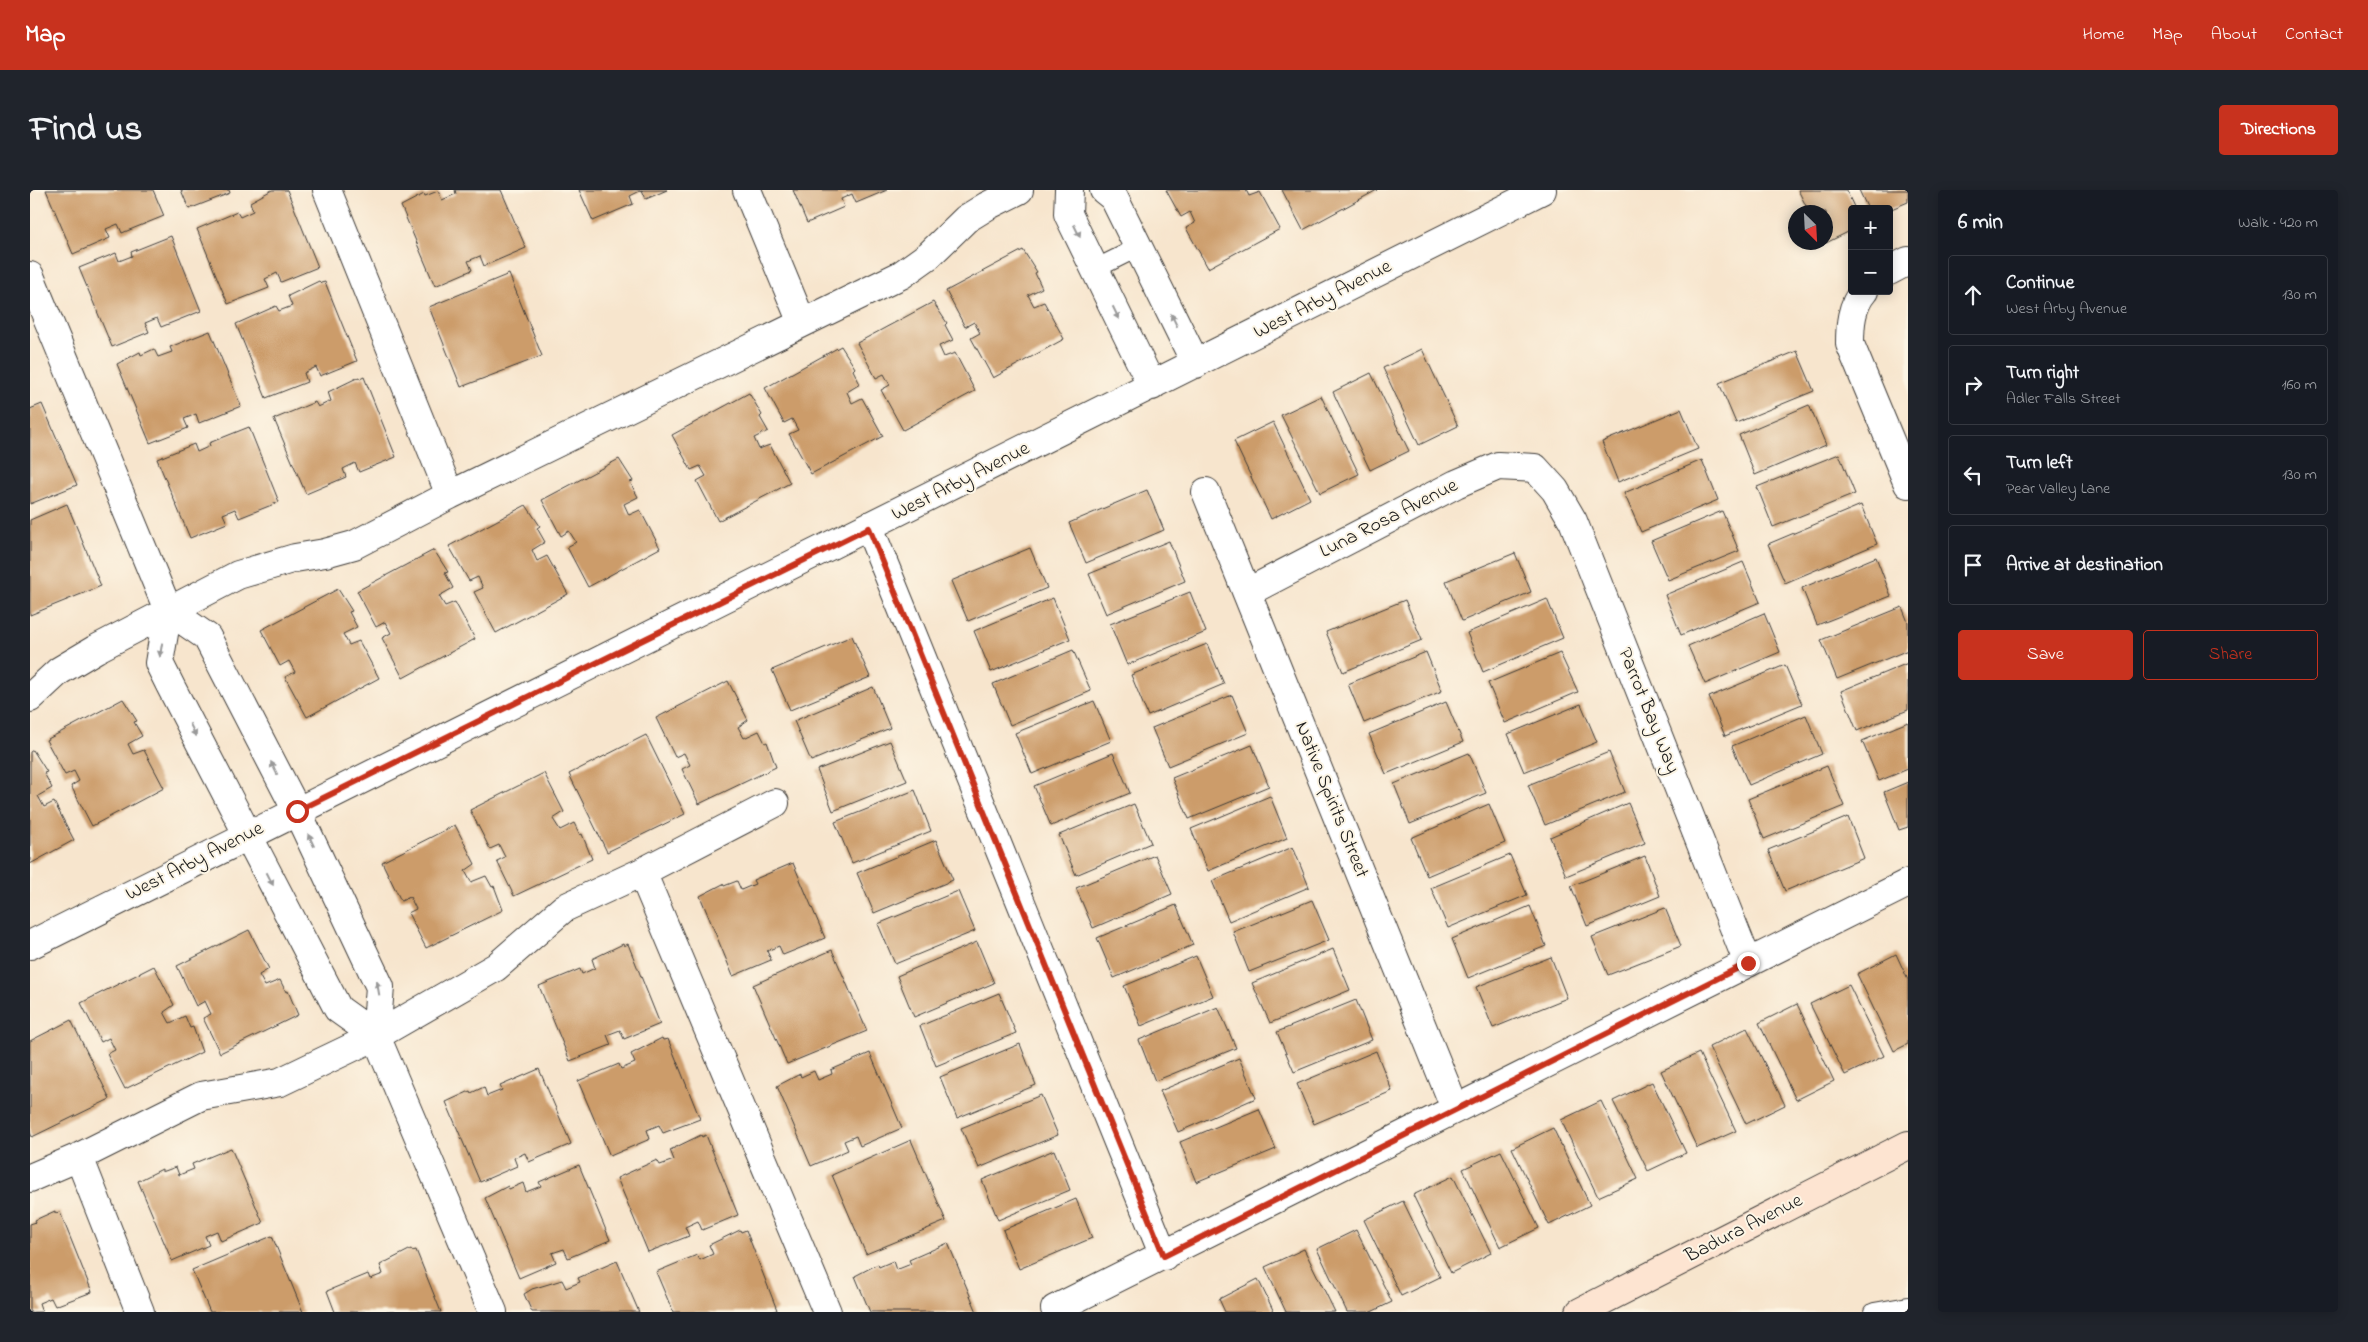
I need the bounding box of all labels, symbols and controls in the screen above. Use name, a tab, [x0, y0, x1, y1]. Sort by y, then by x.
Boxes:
text: Map	[25, 18, 66, 53]
text: Home	[2083, 22, 2124, 48]
text: Map	[2152, 22, 2183, 48]
text: About	[2211, 22, 2257, 48]
text: Contact	[2285, 22, 2343, 48]
text: Find us	[30, 105, 142, 156]
button: Directions	[2219, 105, 2338, 155]
north arrow	[1788, 205, 1833, 250]
map controls	[1848, 205, 1893, 295]
button: +	[1848, 205, 1893, 250]
text: 6 min	[1958, 208, 2003, 238]
text: Walk · 420 m	[2238, 211, 2318, 235]
one-way arrow	[1073, 224, 1081, 238]
button: −	[1848, 250, 1893, 295]
street label: West Arby Avenue	[1249, 253, 1397, 347]
text: Continue	[2006, 270, 2074, 297]
icon: ahead	[1959, 281, 1987, 309]
text: 130 m	[2282, 283, 2317, 307]
text: West Arby Avenue	[2006, 297, 2127, 321]
one-way arrow	[1113, 306, 1121, 320]
one-way arrow	[1170, 313, 1179, 328]
text: Turn right	[2006, 360, 2079, 387]
icon: right	[1959, 371, 1987, 399]
text: 160 m	[2282, 373, 2317, 397]
text: Adler Falls Street	[2006, 387, 2121, 411]
street label: West Arby Avenue	[887, 435, 1035, 529]
text: Turn left	[2006, 450, 2073, 477]
icon: left	[1959, 461, 1987, 489]
text: 130 m	[2282, 463, 2317, 487]
street label: Luna Rosa Avenue	[1315, 472, 1463, 566]
text: Pear Valley Lane	[2006, 477, 2110, 501]
icon: arrive	[1959, 551, 1987, 579]
text: Arrive at destination	[2006, 552, 2163, 579]
button: Save	[1958, 630, 2133, 680]
button: Share	[2143, 630, 2318, 680]
one-way arrow	[157, 642, 165, 658]
street label: Parrot Bay Way	[1610, 644, 1686, 778]
street label: Native Spirits Street	[1286, 717, 1376, 883]
one-way arrow	[189, 723, 197, 738]
one-way arrow	[270, 760, 278, 775]
route start	[286, 800, 309, 823]
street label: West Arby Avenue	[121, 815, 269, 909]
one-way arrow	[306, 833, 315, 848]
one-way arrow	[266, 872, 274, 886]
route end	[1737, 952, 1760, 975]
one-way arrow	[374, 979, 382, 995]
street label: Badura Avenue	[1679, 1187, 1808, 1272]

